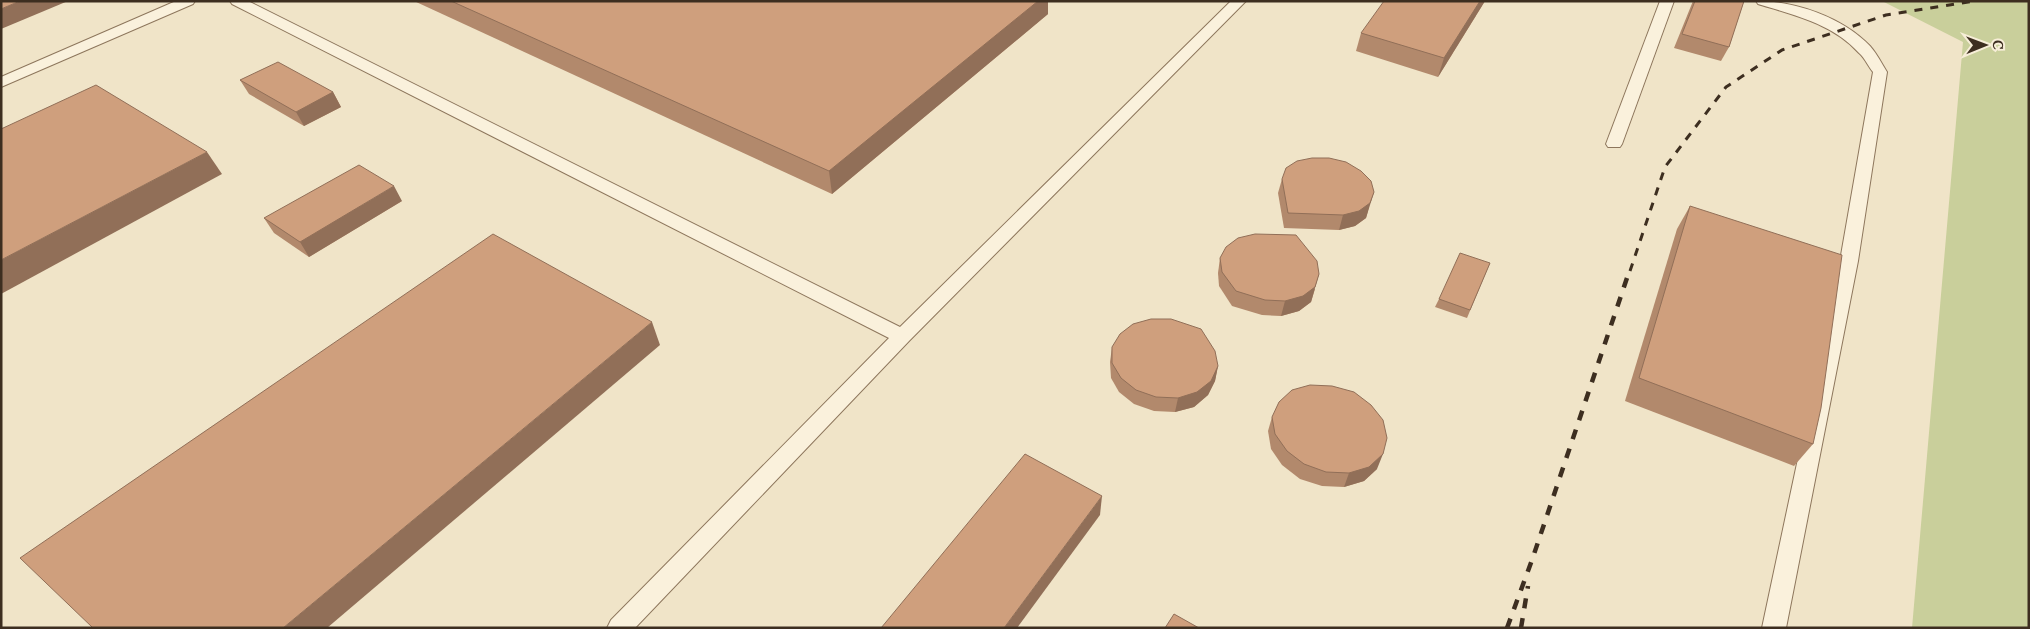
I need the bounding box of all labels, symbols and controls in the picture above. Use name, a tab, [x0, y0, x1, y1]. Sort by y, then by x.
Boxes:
north arrow	[1960, 20, 2010, 70]
text: С	[1989, 40, 2007, 50]

